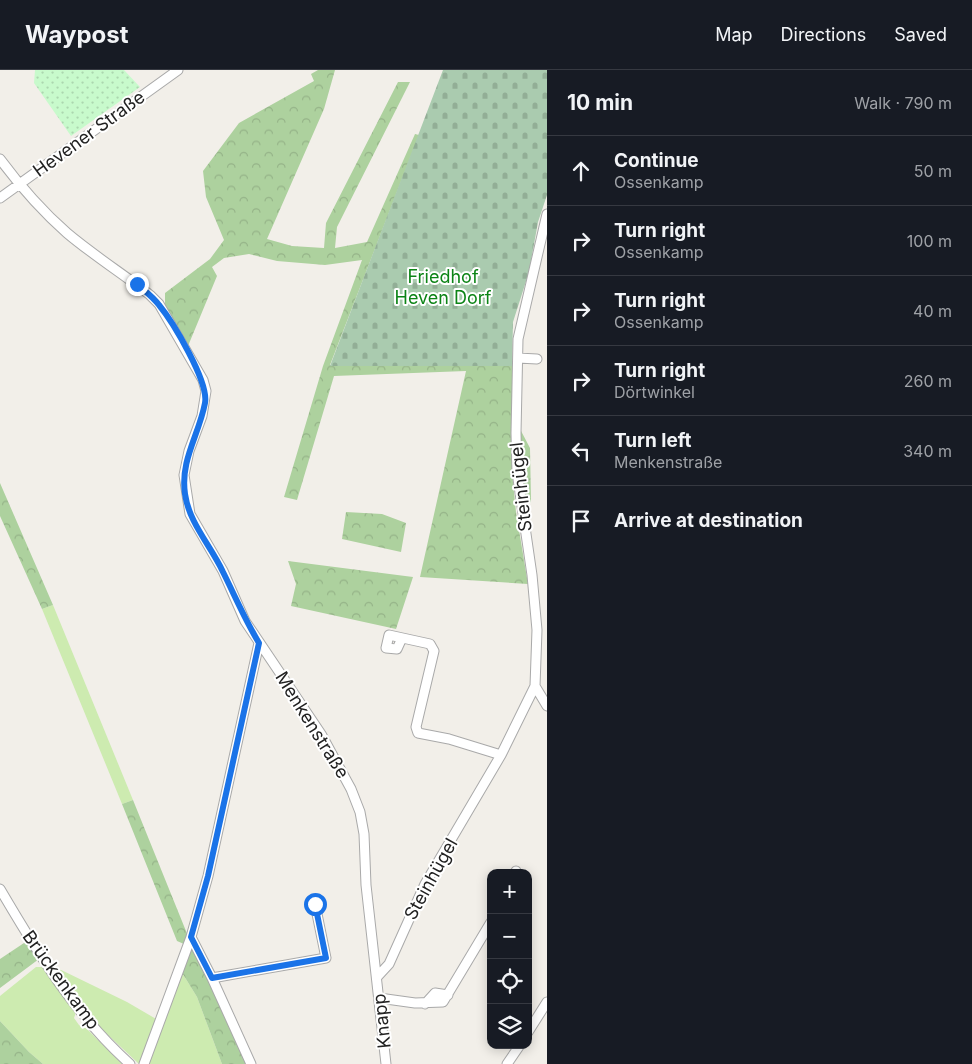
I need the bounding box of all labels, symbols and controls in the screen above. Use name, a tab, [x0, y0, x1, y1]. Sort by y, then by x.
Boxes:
text: Waypost	[25, 20, 129, 49]
text: Map	[715, 24, 753, 45]
text: Directions	[781, 24, 866, 45]
text: Saved	[894, 24, 947, 45]
street label: Hevener Straße	[29, 86, 149, 181]
text: 10 min	[567, 90, 633, 115]
text: Walk · 790 m	[854, 93, 952, 113]
text: Continue	[614, 149, 699, 172]
icon: ahead	[567, 157, 595, 185]
text: 50 m	[914, 161, 952, 181]
text: Ossenkamp	[614, 172, 703, 192]
text: Turn right	[614, 219, 705, 242]
icon: right	[567, 227, 595, 255]
text: 100 m	[907, 231, 952, 251]
text: Ossenkamp	[614, 242, 703, 262]
park label: Friedhof Heven Dorf	[395, 266, 492, 308]
route end	[126, 273, 149, 296]
text: Turn right	[614, 289, 705, 312]
icon: right	[567, 297, 595, 325]
text: 40 m	[913, 301, 952, 321]
text: Ossenkamp	[614, 312, 703, 332]
text: Turn right	[614, 359, 705, 382]
icon: right	[567, 367, 595, 395]
text: 260 m	[904, 371, 952, 391]
text: Dörtwinkel	[614, 382, 695, 402]
text: Turn left	[614, 429, 692, 452]
icon: left	[567, 437, 595, 465]
street label: Steinhügel	[505, 441, 536, 533]
text: 340 m	[903, 441, 952, 461]
text: Menkenstraße	[614, 452, 722, 472]
icon: arrive	[567, 507, 595, 535]
text: Arrive at destination	[614, 509, 803, 532]
street label: Menkenstraße	[271, 667, 354, 782]
street label: Steinhügel	[400, 834, 462, 923]
map controls	[487, 869, 532, 1049]
button: +	[487, 869, 532, 914]
route start	[304, 893, 327, 916]
button: −	[487, 914, 532, 959]
street label: Brückenkamp	[19, 926, 104, 1033]
button: locate	[487, 959, 532, 1004]
street label: Knapp	[368, 993, 395, 1049]
button: layers	[487, 1004, 532, 1049]

